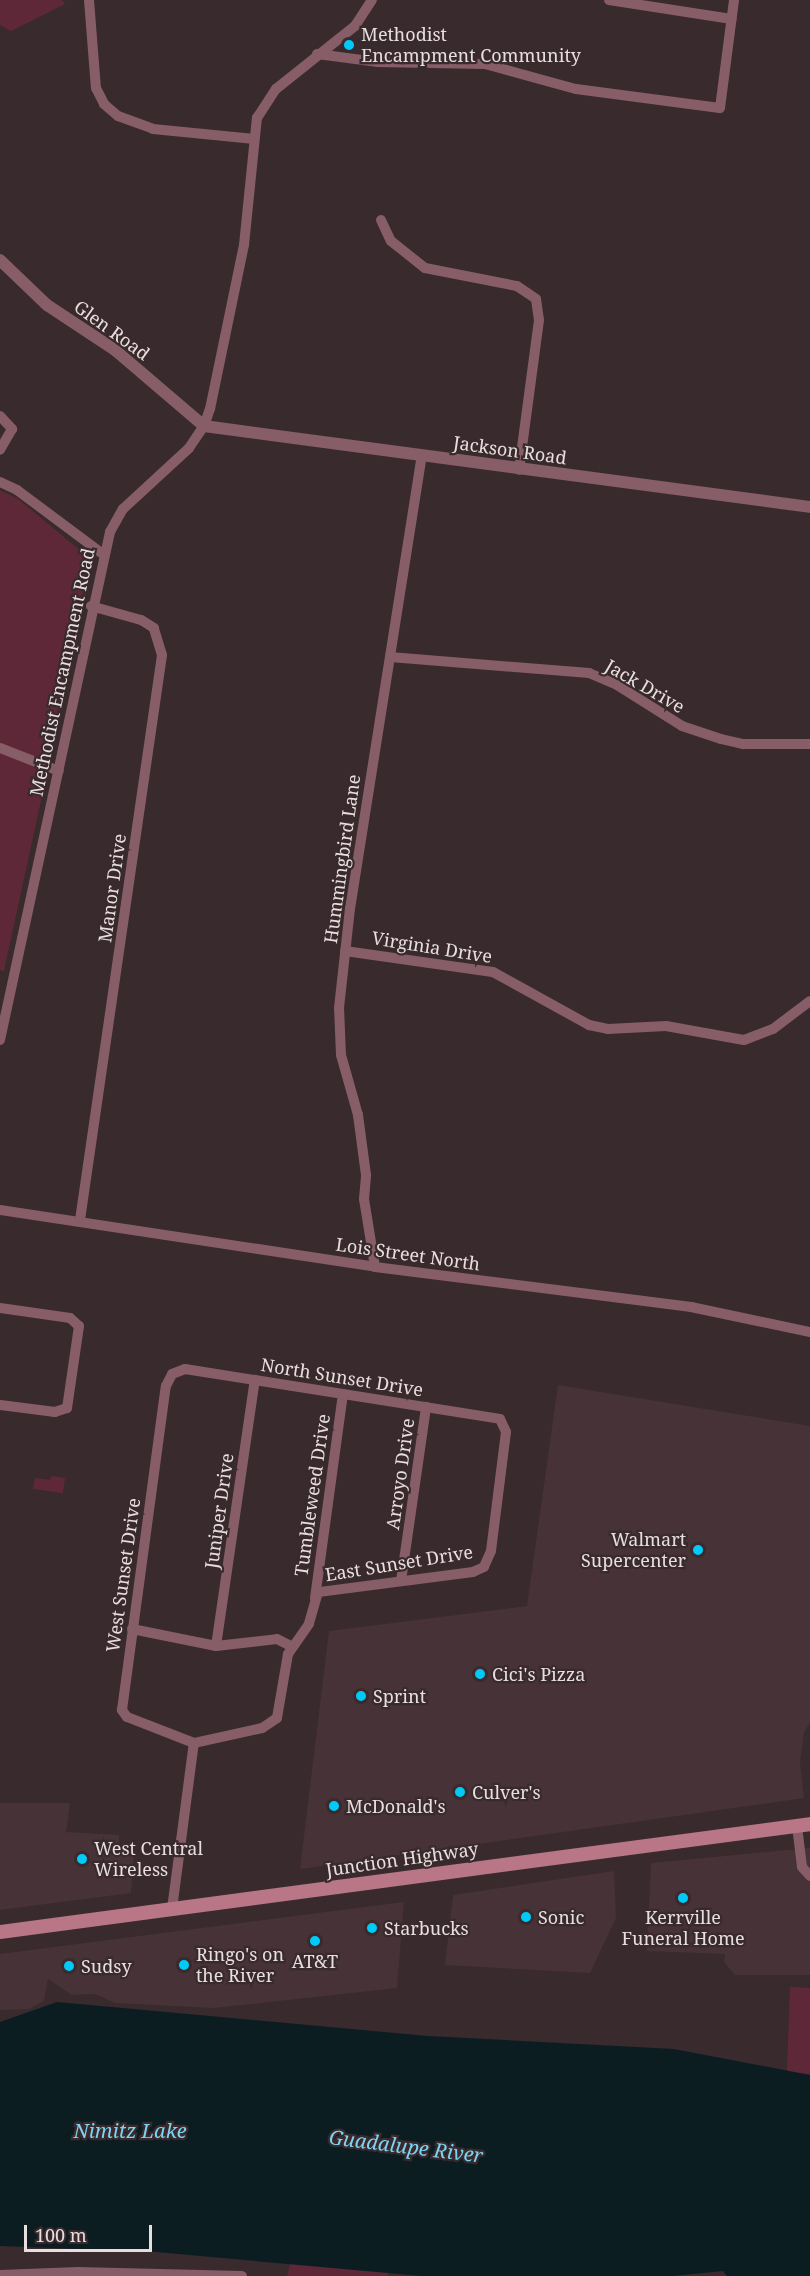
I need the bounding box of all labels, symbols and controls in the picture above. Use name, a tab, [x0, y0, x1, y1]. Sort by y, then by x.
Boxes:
place label: Methodist Encampment Community	[361, 24, 581, 66]
marker: Methodist Encampment Community	[342, 38, 356, 52]
street label: Glen Road	[70, 295, 154, 365]
street label: Jackson Road	[452, 431, 568, 469]
street label: Methodist Encampment Road	[25, 546, 99, 798]
street label: Jack Drive	[601, 655, 689, 717]
street label: Hummingbird Lane	[319, 773, 365, 945]
street label: Manor Drive	[94, 832, 130, 944]
street label: Virginia Drive	[370, 927, 494, 967]
street label: Lois Street North	[335, 1233, 481, 1275]
street label: North Sunset Drive	[259, 1354, 425, 1400]
street label: Tumbleweed Drive	[290, 1412, 334, 1578]
street label: Arroyo Drive	[381, 1417, 419, 1531]
street label: Juniper Drive	[200, 1452, 238, 1570]
street label: West Sunset Drive	[101, 1497, 145, 1653]
place label: Walmart Supercenter	[581, 1529, 686, 1572]
street label: East Sunset Drive	[324, 1541, 474, 1585]
marker: Walmart Supercenter	[691, 1543, 705, 1557]
place label: Cici's Pizza	[492, 1663, 585, 1685]
marker: Cici's Pizza	[473, 1667, 487, 1681]
place label: Sprint	[373, 1685, 426, 1707]
marker: Sprint	[354, 1689, 368, 1703]
place label: Culver's	[472, 1781, 541, 1803]
marker: Culver's	[453, 1785, 467, 1799]
place label: McDonald's	[346, 1795, 446, 1817]
marker: McDonald's	[327, 1799, 341, 1813]
place label: West Central Wireless	[94, 1838, 203, 1880]
street label: Junction Highway	[324, 1838, 480, 1880]
marker: West Central Wireless	[75, 1852, 89, 1866]
marker: Kerrville Funeral Home	[676, 1891, 690, 1905]
place label: Sonic	[538, 1906, 584, 1928]
place label: Kerrville Funeral Home	[621, 1907, 745, 1950]
marker: Sonic	[519, 1910, 533, 1924]
place label: Starbucks	[384, 1917, 469, 1939]
marker: Starbucks	[365, 1921, 379, 1935]
marker: AT&T	[308, 1934, 322, 1948]
place label: Ringo's on the River	[196, 1944, 284, 1986]
place label: AT&T	[292, 1950, 338, 1972]
place label: Sudsy	[81, 1955, 132, 1977]
marker: Ringo's on the River	[177, 1958, 191, 1972]
marker: Sudsy	[62, 1959, 76, 1973]
water label: Nimitz Lake	[74, 2118, 186, 2142]
water label: Guadalupe River	[328, 2125, 484, 2167]
scale bar	[27, 2213, 154, 2251]
text: 100 m	[35, 2223, 87, 2247]

